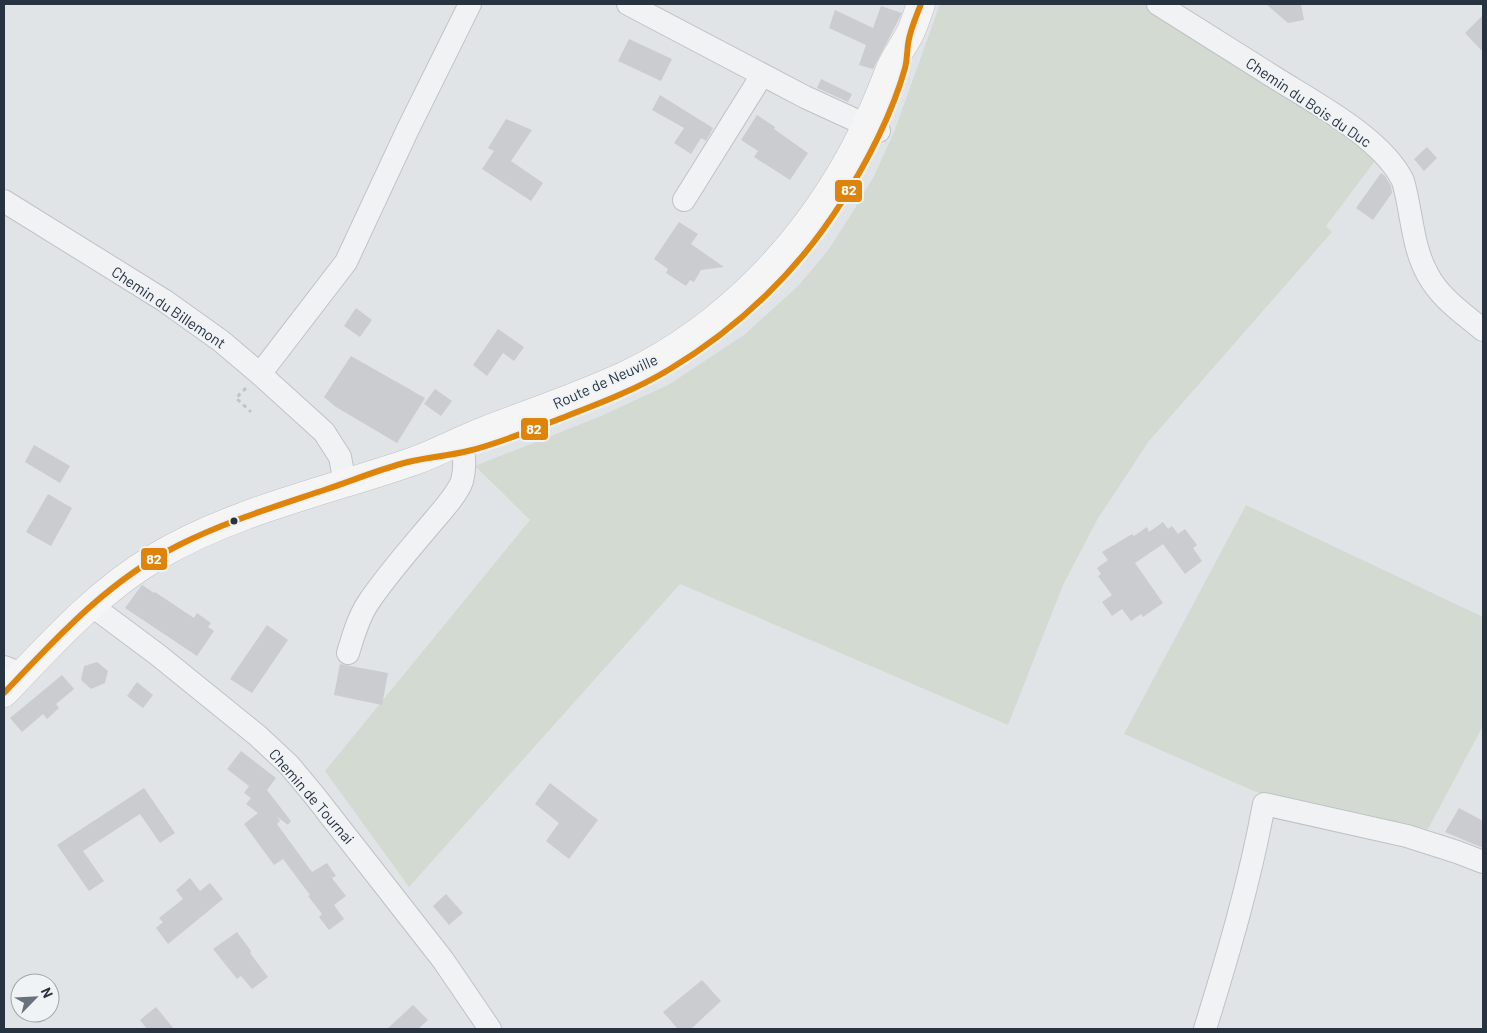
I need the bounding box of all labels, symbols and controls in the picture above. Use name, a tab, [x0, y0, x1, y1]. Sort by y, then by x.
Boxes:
street label: Chemin du Bois du Duc	[1243, 53, 1375, 151]
line badge: 82	[834, 179, 863, 203]
text: 82	[841, 181, 857, 198]
street label: Chemin du Billemont	[109, 262, 229, 352]
street label: Route de Neuville	[550, 350, 660, 412]
line badge: 82	[520, 417, 549, 441]
text: 82	[526, 420, 542, 437]
unlabelled marker	[229, 516, 239, 526]
line badge: 82	[140, 547, 168, 571]
text: 82	[146, 550, 162, 567]
street label: Chemin de Tournai	[266, 745, 358, 847]
north arrow	[10, 973, 60, 1023]
text: N	[38, 985, 57, 1000]

